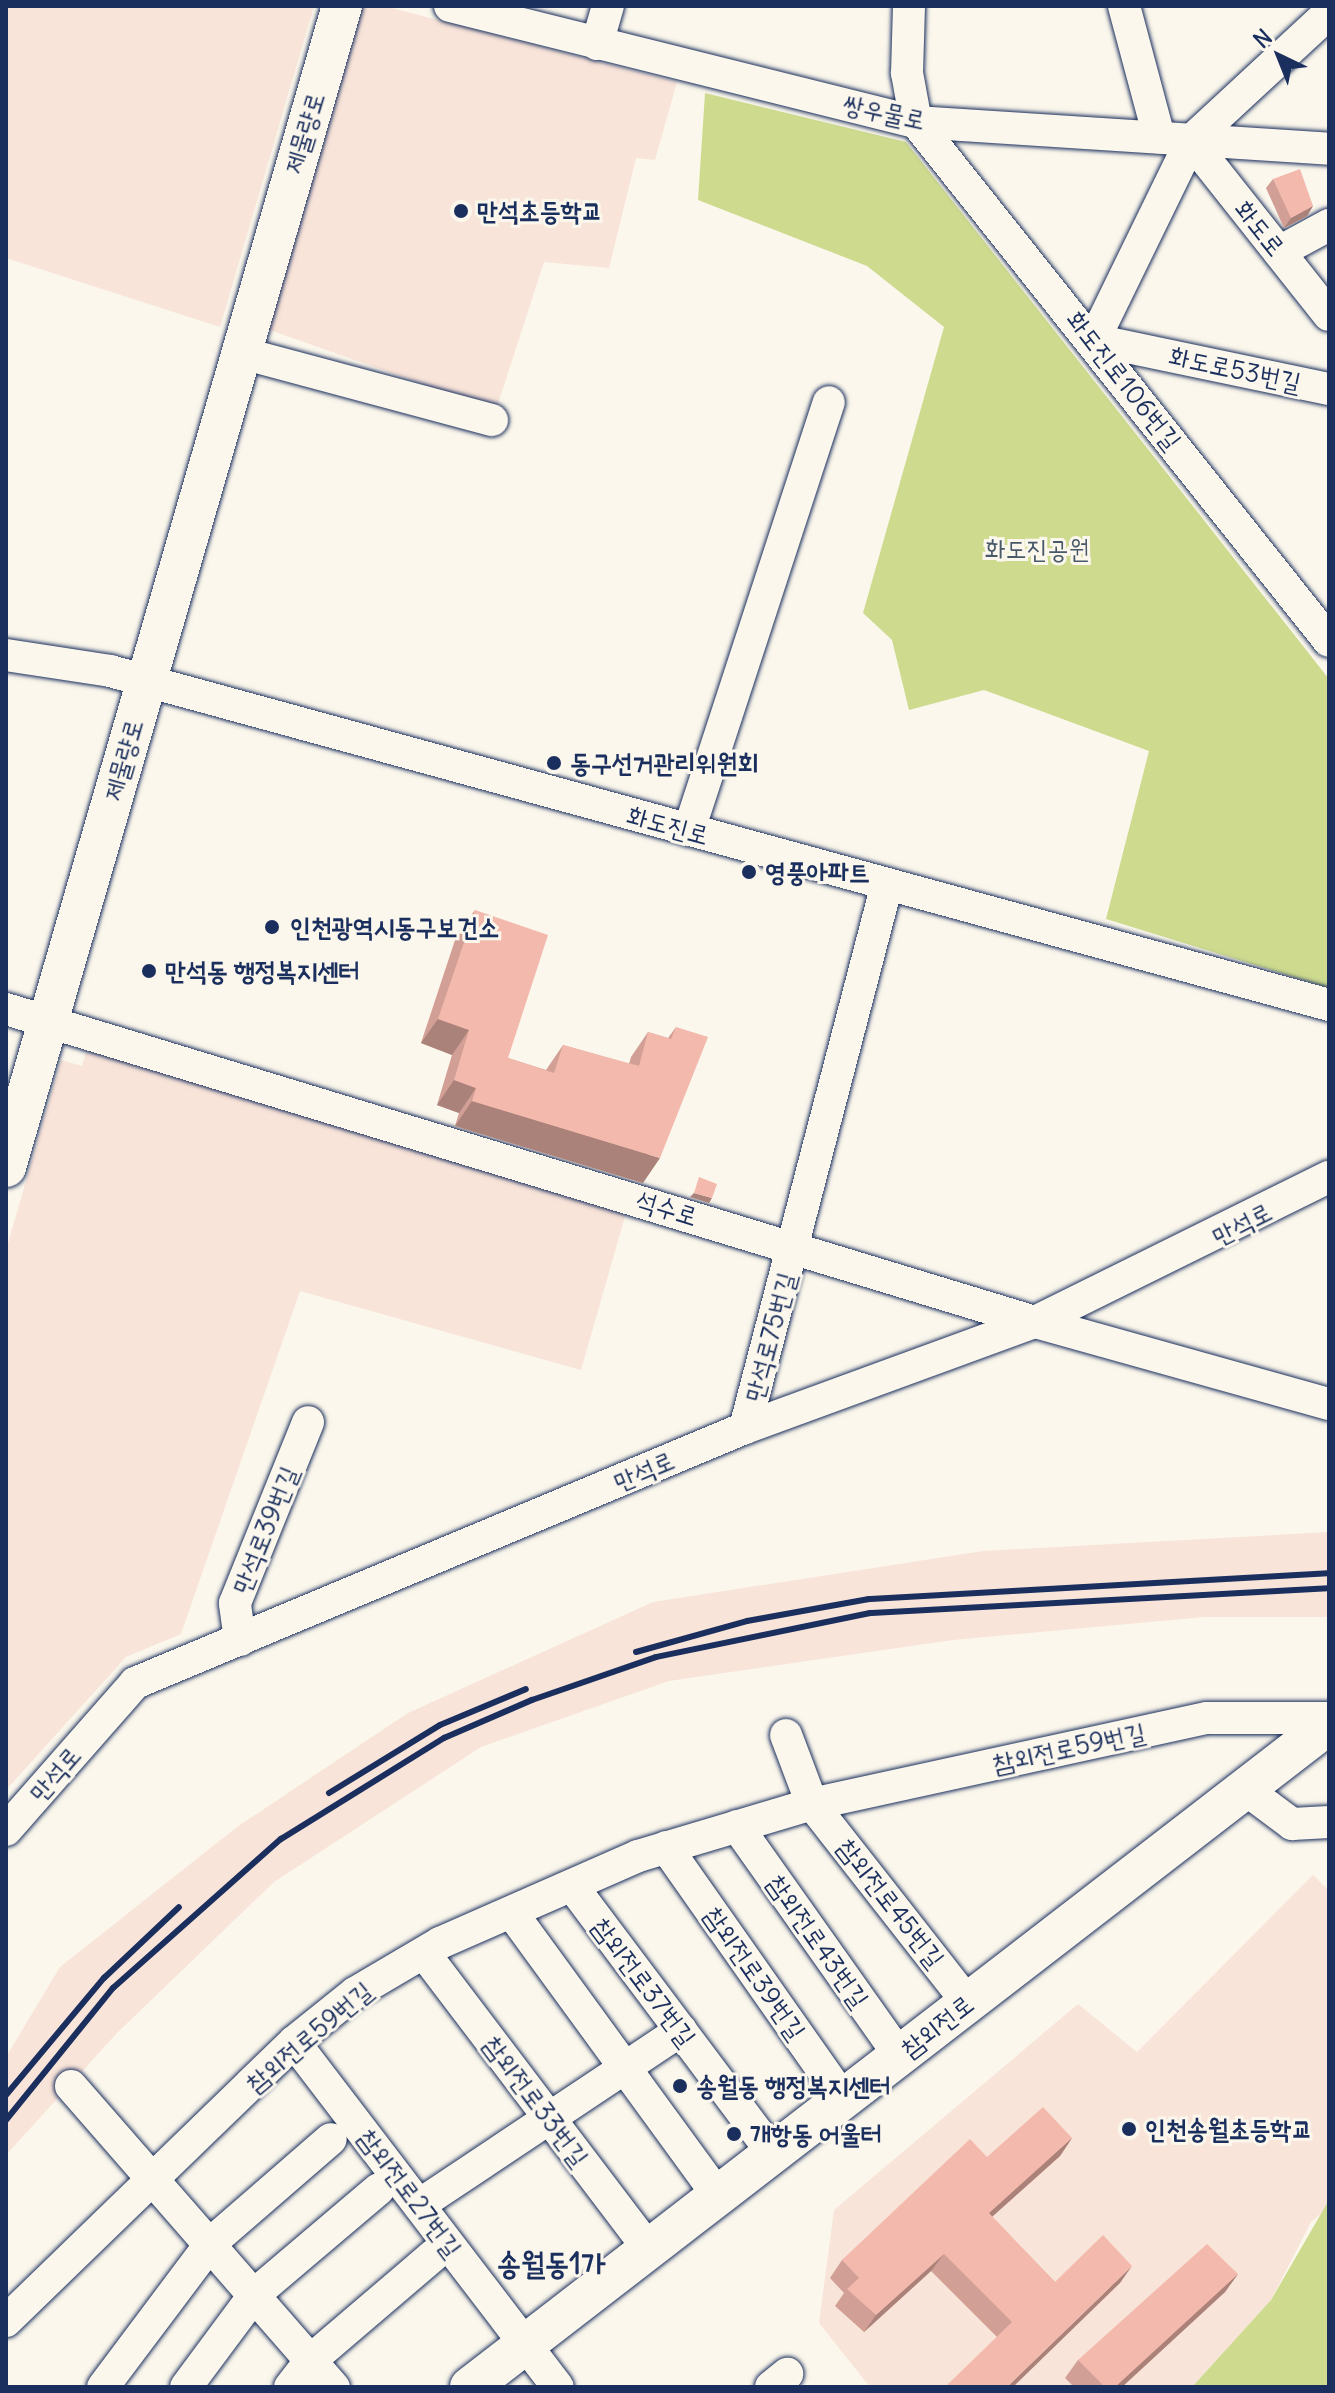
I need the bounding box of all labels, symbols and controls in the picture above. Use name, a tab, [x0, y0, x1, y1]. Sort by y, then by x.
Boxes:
north arrow	[1239, 16, 1319, 96]
text: N	[1248, 23, 1278, 54]
street label: 제물량로	[277, 88, 331, 178]
street label: 쌍우물로	[840, 88, 928, 136]
street label: 화도로	[1228, 194, 1292, 262]
place label: 만석초등학교	[477, 195, 603, 227]
marker: 만석초등학교	[452, 202, 470, 220]
street label: 화도진로106번길	[1060, 304, 1188, 456]
street label: 화도로53번길	[1166, 340, 1304, 398]
park label: 화도진공원	[985, 533, 1089, 565]
street label: 제물량로	[96, 715, 150, 805]
place label: 동구선거관리위원회	[570, 747, 758, 779]
marker: 동구선거관리위원회	[545, 754, 563, 772]
street label: 화도진로	[624, 799, 712, 851]
place label: 영풍아파트	[765, 856, 870, 888]
marker: 영풍아파트	[740, 863, 758, 881]
place label: 인천광역시동구보건소	[290, 911, 499, 943]
marker: 인천광역시동구보건소	[261, 916, 283, 938]
place label: 만석동 행정복지센터	[165, 955, 359, 987]
marker: 만석동 행정복지센터	[140, 962, 158, 980]
street label: 석수로	[632, 1184, 702, 1232]
street label: 만석로	[1207, 1196, 1277, 1252]
street label: 만석로75번길	[738, 1269, 802, 1405]
street label: 만석로	[609, 1444, 679, 1498]
street label: 만석로39번길	[225, 1462, 305, 1598]
street label: 참외전로59번길	[990, 1717, 1148, 1779]
street label: 만석로	[23, 1740, 87, 1808]
street label: 참외전로45번길	[831, 1832, 951, 1974]
street label: 참외전로43번길	[761, 1868, 875, 2014]
street label: 참외전로39번길	[698, 1900, 812, 2046]
street label: 참외전로37번길	[585, 1912, 703, 2052]
street label: 참외전로59번길	[239, 1975, 379, 2099]
street label: 참외전로	[894, 1988, 980, 2064]
street label: 참외전로33번길	[477, 2030, 595, 2172]
place label: 송월동 행정복지센터	[696, 2070, 890, 2102]
marker: 송월동 행정복지센터	[671, 2077, 689, 2095]
place label: 인천송월초등학교	[1145, 2113, 1312, 2145]
place label: 개항동 어울터	[750, 2118, 882, 2150]
marker: 인천송월초등학교	[1120, 2120, 1138, 2138]
street label: 참외전로27번길	[352, 2123, 468, 2263]
marker: 개항동 어울터	[725, 2125, 743, 2143]
district label: 송월동1가	[497, 2245, 605, 2281]

